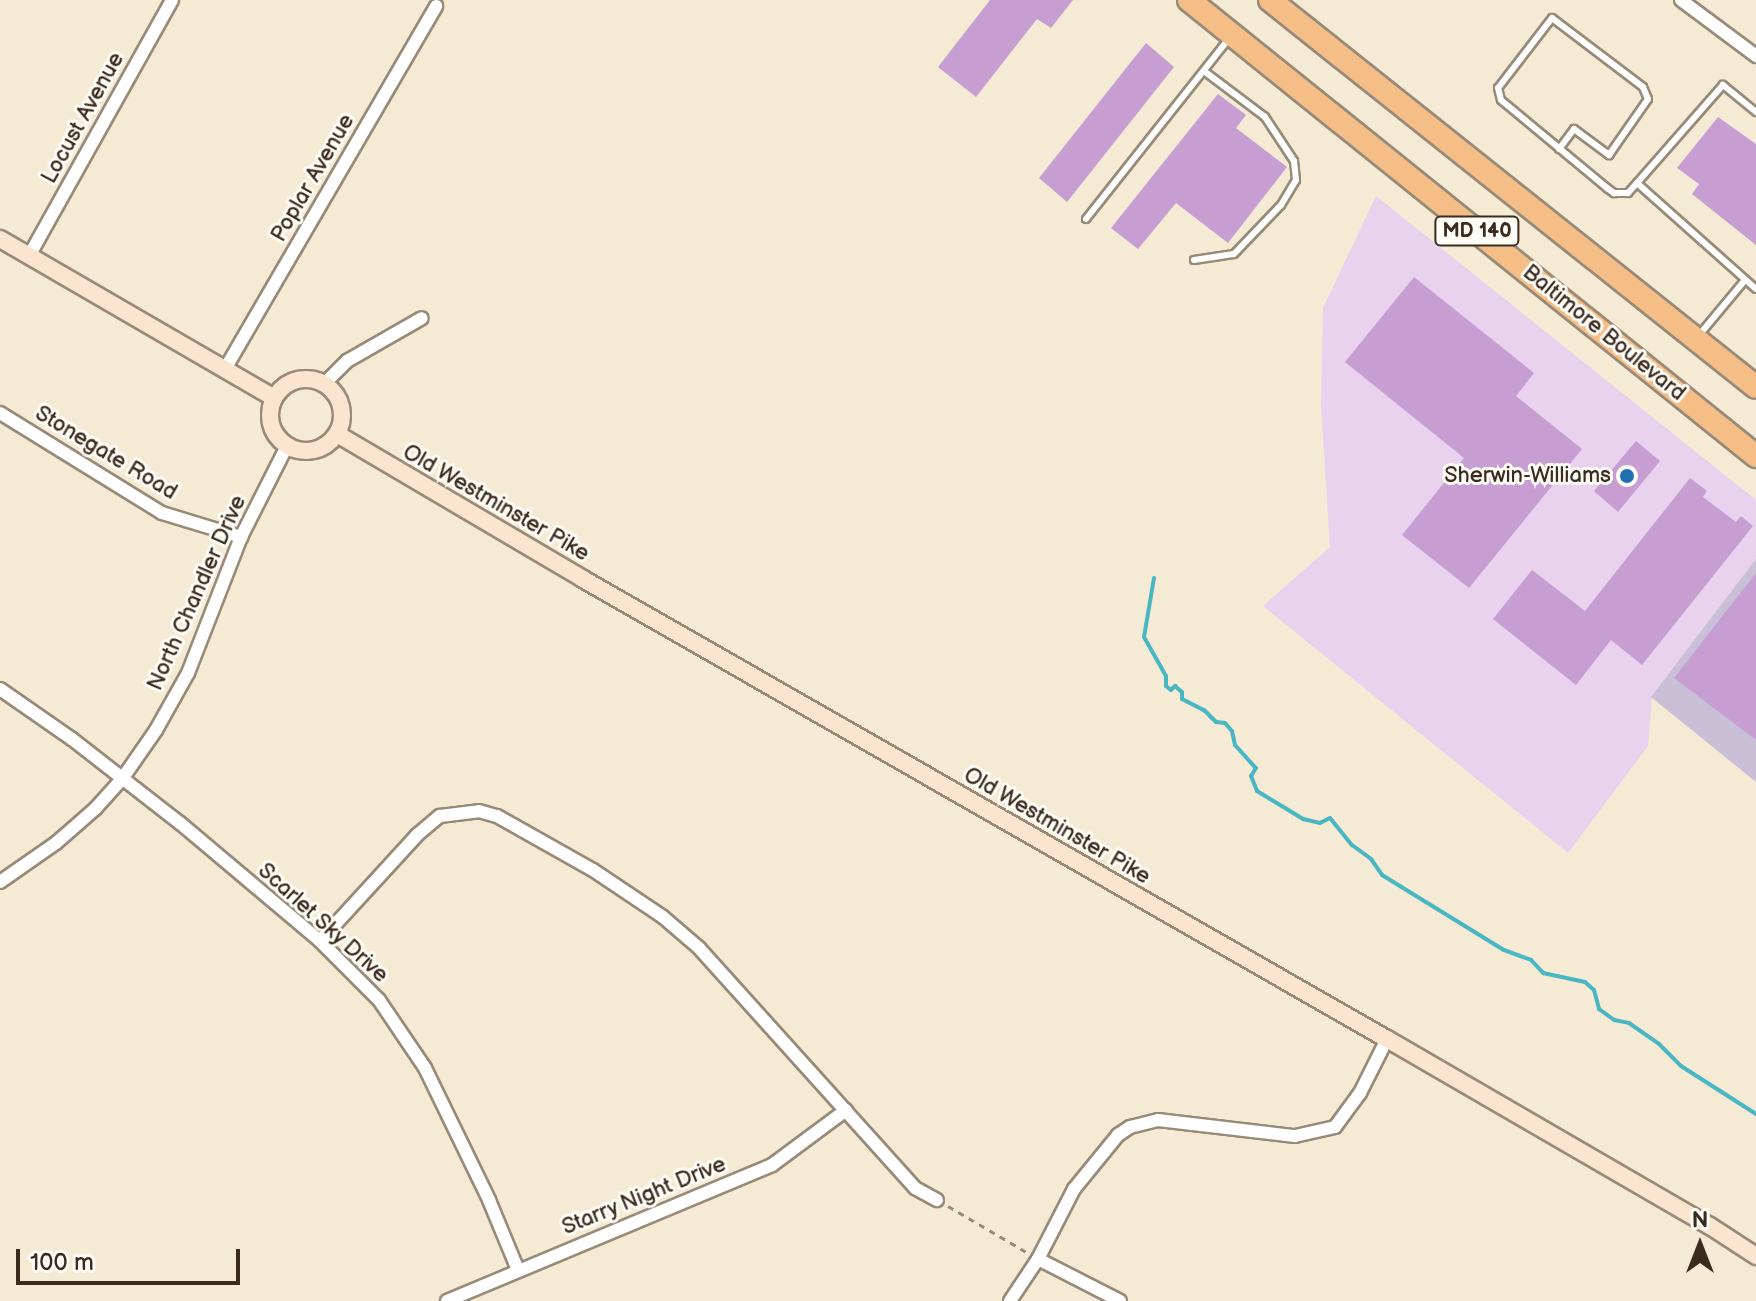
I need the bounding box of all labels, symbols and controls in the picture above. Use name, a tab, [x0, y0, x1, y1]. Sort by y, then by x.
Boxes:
street label: Locust Avenue	[36, 48, 130, 188]
street label: Poplar Avenue	[266, 109, 360, 247]
road number: MD 140	[1433, 215, 1521, 247]
street label: Baltimore Boulevard	[1517, 259, 1691, 407]
street label: Stonegate Road	[30, 400, 182, 506]
street label: Old Westminster Pike	[398, 439, 594, 567]
place label: Sherwin-Williams	[1444, 463, 1611, 489]
marker: Sherwin-Williams	[1618, 467, 1636, 485]
street label: North Chandler Drive	[142, 491, 252, 695]
street label: Old Westminster Pike	[959, 762, 1155, 890]
street label: Scarlet Sky Drive	[252, 857, 394, 989]
street label: Starry Night Drive	[558, 1151, 730, 1241]
north arrow	[1660, 1205, 1740, 1285]
text: N	[1692, 1207, 1708, 1234]
scale bar	[20, 1233, 244, 1283]
text: 100 m	[30, 1248, 94, 1277]

